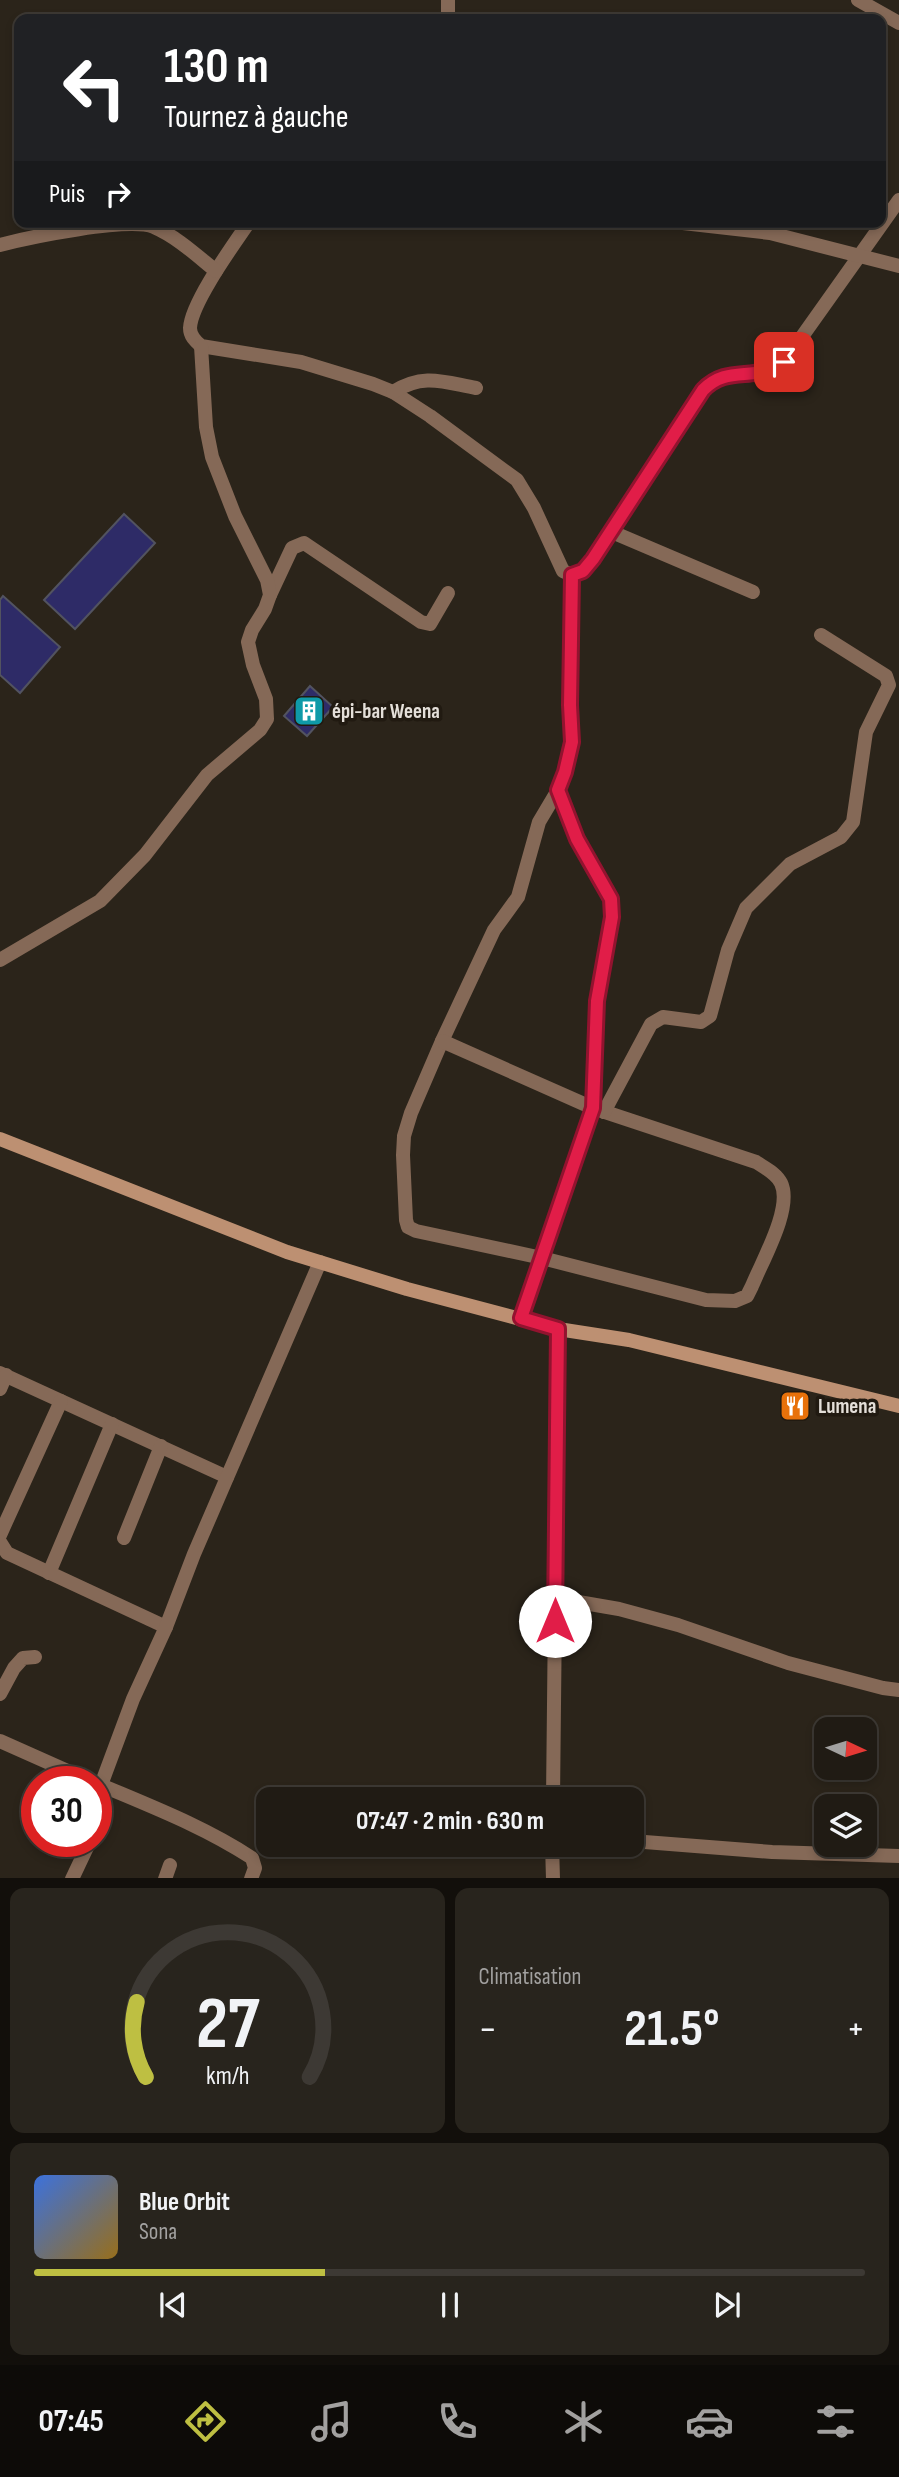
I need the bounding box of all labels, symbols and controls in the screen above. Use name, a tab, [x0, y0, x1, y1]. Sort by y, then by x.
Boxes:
text: 130 m	[164, 38, 269, 97]
icon: left	[49, 42, 140, 133]
text: Tournez à gauche	[164, 98, 349, 137]
icon: right	[99, 175, 137, 213]
text: Puis	[49, 179, 85, 210]
pin	[754, 332, 814, 392]
icon: arrive	[765, 343, 803, 381]
building icon: épi-bar Weena	[292, 694, 326, 728]
place label: épi-bar Weena	[332, 699, 440, 724]
restaurant icon: Lumena	[778, 1389, 812, 1423]
place label: Lumena	[818, 1394, 876, 1419]
position arrow	[518, 1584, 592, 1658]
north arrow	[814, 1717, 877, 1780]
map controls	[814, 1717, 877, 1857]
speed limit sign: 30	[21, 1766, 112, 1857]
button: layers	[814, 1794, 877, 1857]
text: 07:47 · 2 min · 630 m	[356, 1806, 544, 1837]
text: Climatisation	[479, 1963, 581, 1991]
text: 27	[195, 1981, 259, 2069]
text: 21.5°	[624, 1998, 719, 2061]
text: −	[479, 2007, 497, 2052]
text: +	[846, 2007, 865, 2052]
text: km/h	[206, 2060, 249, 2091]
text: Blue Orbit	[139, 2187, 230, 2218]
text: Sona	[139, 2218, 177, 2246]
icon: previous	[154, 2286, 192, 2324]
icon: pause	[431, 2286, 469, 2324]
icon: next	[708, 2286, 746, 2324]
icon: directions	[181, 2397, 230, 2446]
icon: music	[307, 2397, 356, 2446]
icon: phone	[433, 2397, 482, 2446]
icon: climate	[559, 2397, 608, 2446]
icon: car	[685, 2397, 734, 2446]
icon: filters	[811, 2397, 860, 2446]
text: 07:45	[39, 2402, 104, 2441]

